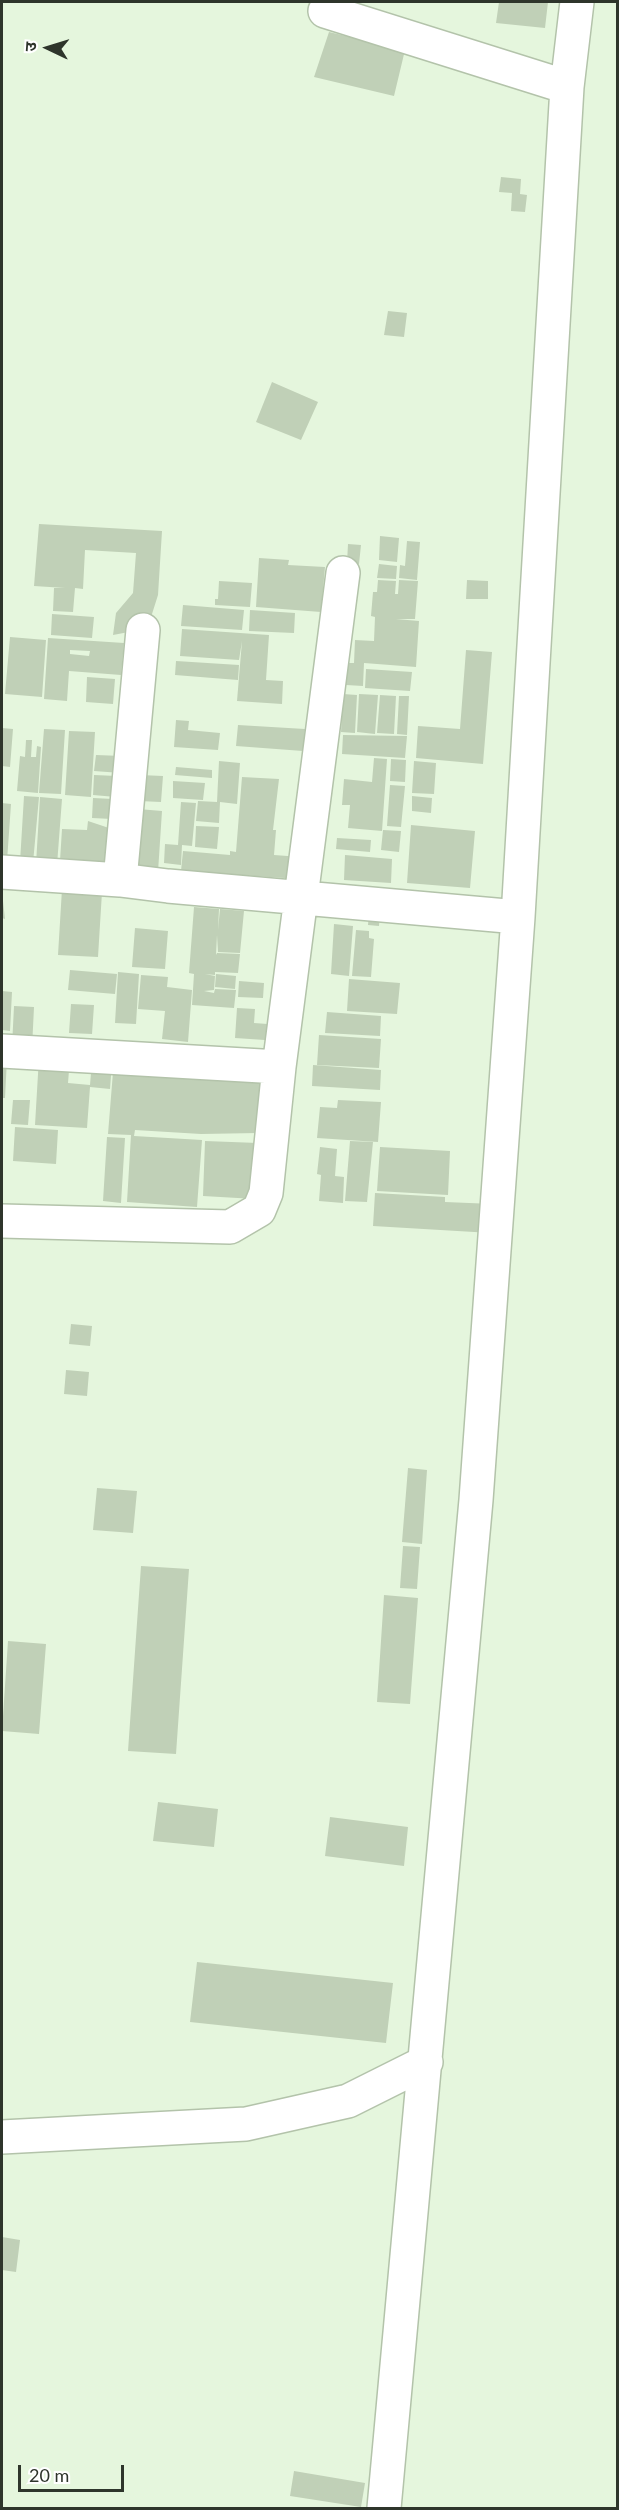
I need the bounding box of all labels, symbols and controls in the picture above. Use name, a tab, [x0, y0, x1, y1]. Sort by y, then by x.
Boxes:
north arrow	[18, 18, 78, 78]
text: उ	[20, 41, 39, 52]
scale bar	[21, 2453, 128, 2491]
text: 20 m	[29, 2464, 69, 2486]

